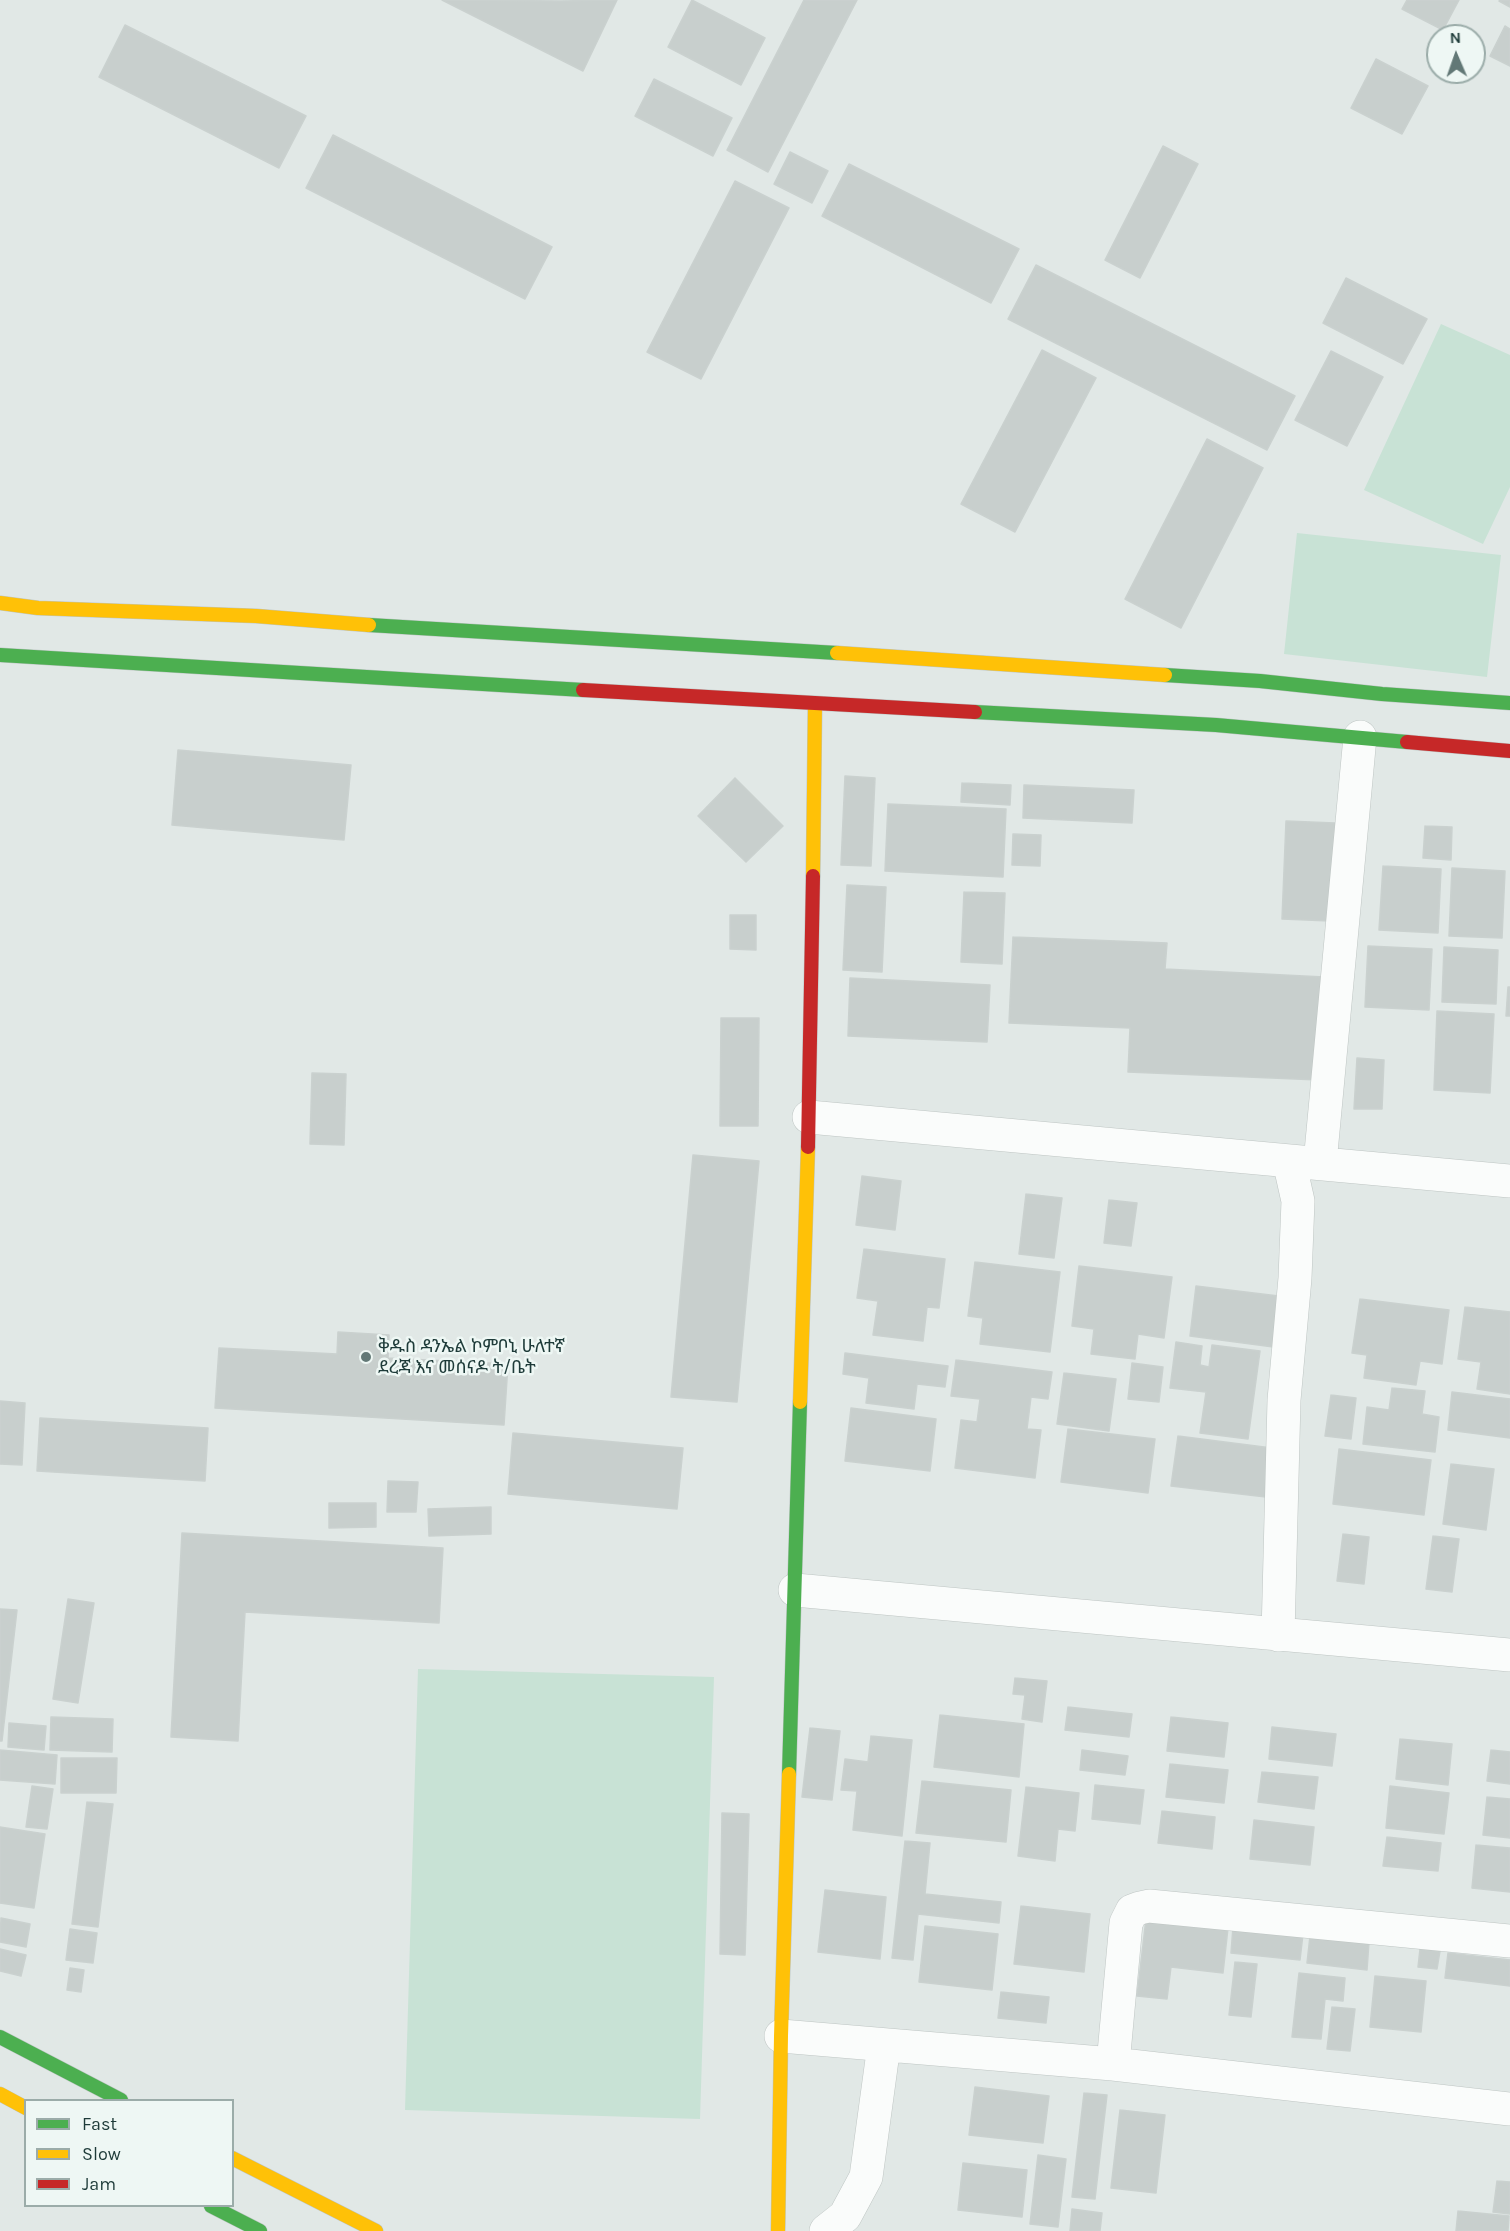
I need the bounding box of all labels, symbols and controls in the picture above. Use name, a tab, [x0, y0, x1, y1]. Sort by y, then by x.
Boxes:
north arrow	[1426, 24, 1486, 84]
text: N	[1449, 28, 1461, 47]
place label: ቅዱስ ዳንኤል ኮምቦኒ ሁለተኛ ደረጃ እና መሰናዶ ት/ቤት	[378, 1336, 565, 1378]
marker: ቅዱስ ዳንኤል ኮምቦኒ ሁለተኛ ደረጃ እና መሰናዶ ት/ቤት	[359, 1350, 373, 1364]
legend	[24, 2099, 234, 2207]
text: Fast	[82, 2113, 117, 2135]
text: Slow	[82, 2143, 121, 2165]
text: Jam	[82, 2173, 116, 2195]

